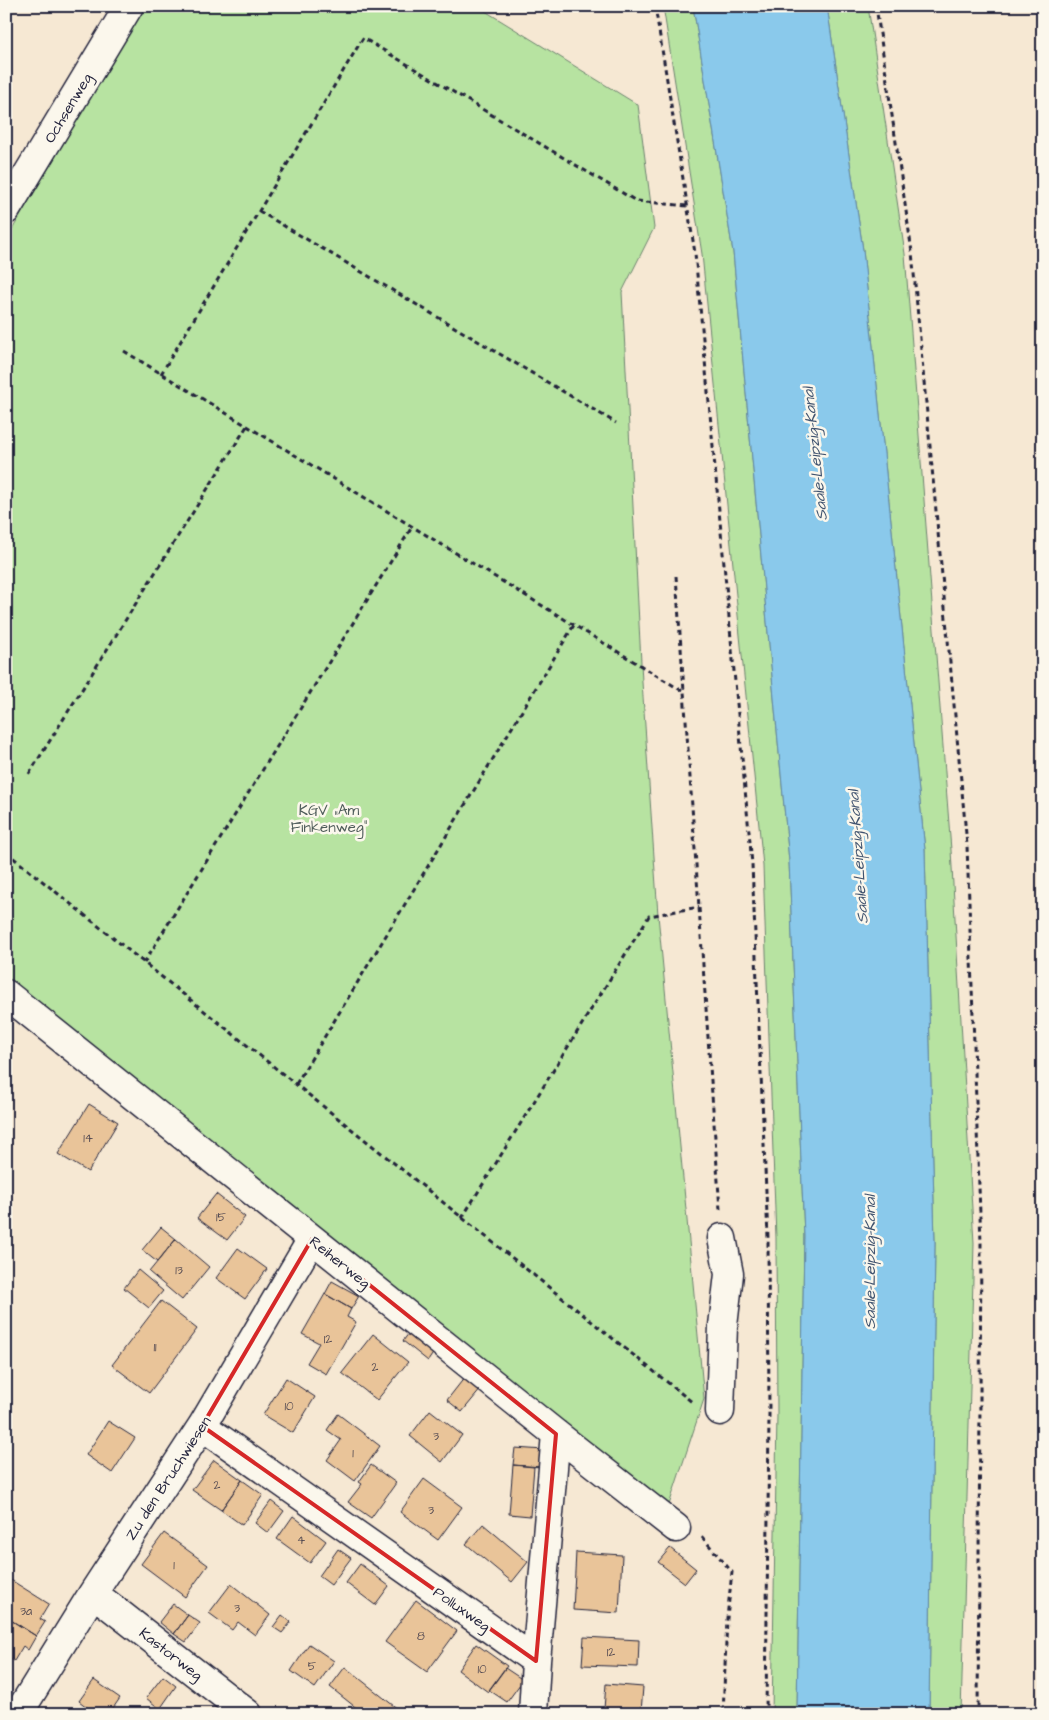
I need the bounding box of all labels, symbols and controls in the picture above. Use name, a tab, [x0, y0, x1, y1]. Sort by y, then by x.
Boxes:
street label: Ochsenweg	[39, 69, 99, 148]
water label: Saale-Leipzig-Kanal	[797, 384, 834, 522]
water label: Saale-Leipzig-Kanal	[842, 787, 875, 924]
park label: KGV „Am Finkenweg“	[291, 800, 368, 839]
house number: 14	[83, 1130, 93, 1147]
water label: Saale-Leipzig-Kanal	[859, 1193, 882, 1329]
house number: 15	[216, 1209, 227, 1226]
street label: Reiherweg	[304, 1231, 375, 1294]
house number: 13	[175, 1262, 183, 1279]
house number: 12	[324, 1331, 332, 1348]
house number: 11	[153, 1339, 157, 1356]
house number: 2	[372, 1359, 379, 1376]
house number: 10	[284, 1398, 294, 1415]
street label: Zu den Bruchwiesen	[120, 1412, 217, 1544]
house number: 3	[433, 1428, 439, 1445]
house number: 1	[352, 1445, 354, 1462]
house number: 2	[214, 1477, 221, 1494]
house number: 3	[428, 1502, 434, 1519]
house number: 4	[297, 1532, 305, 1549]
house number: 1	[173, 1557, 175, 1574]
street label: Polluxweg	[428, 1582, 495, 1638]
house number: 3	[234, 1600, 240, 1617]
house number: 3a	[20, 1603, 32, 1620]
street label: Kastorweg	[134, 1623, 207, 1687]
house number: 8	[417, 1628, 425, 1645]
house number: 12	[607, 1644, 615, 1661]
house number: 5	[308, 1658, 317, 1675]
house number: 10	[477, 1661, 487, 1678]

